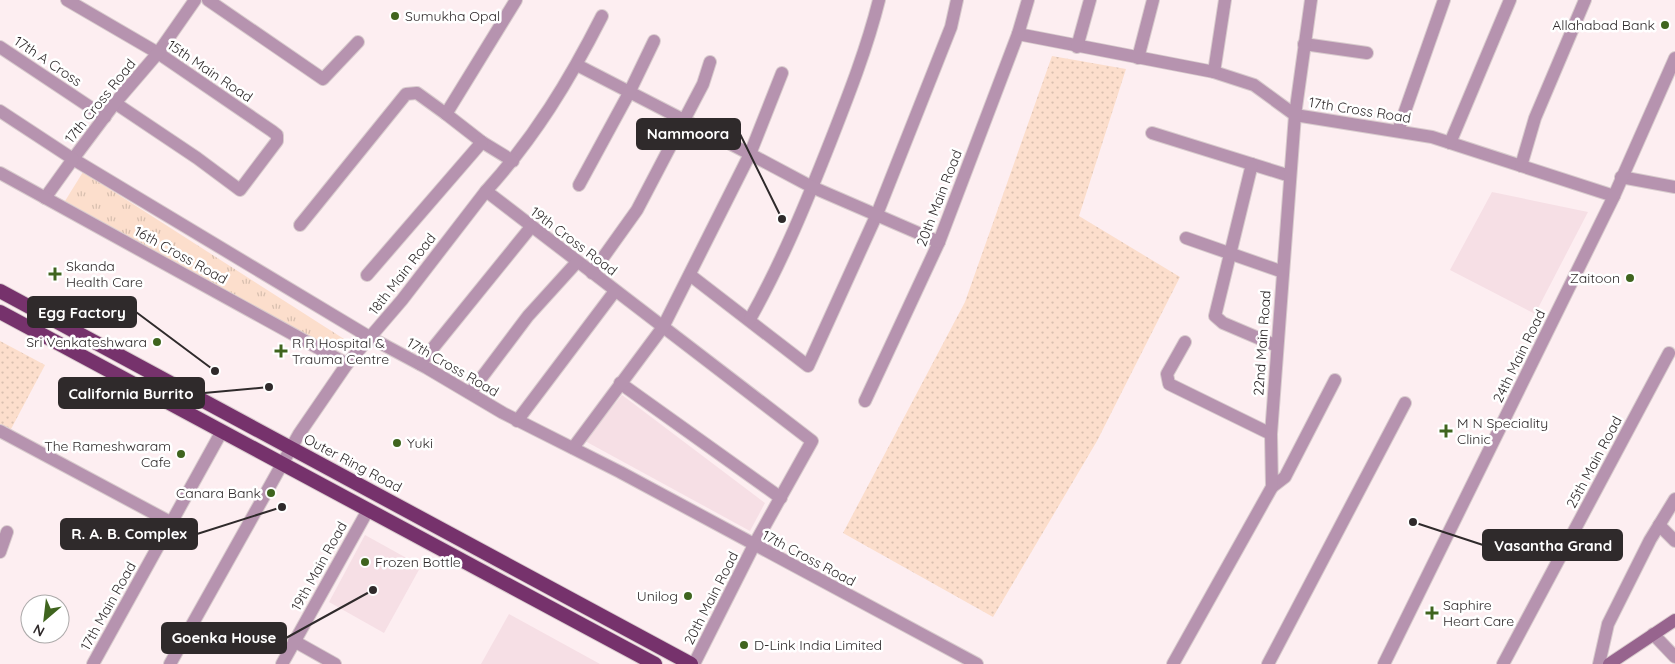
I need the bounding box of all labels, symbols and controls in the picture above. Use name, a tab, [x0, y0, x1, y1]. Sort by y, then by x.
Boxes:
place label: Sumukha Opal	[405, 7, 500, 25]
marker: Sumukha Opal	[389, 10, 401, 22]
place label: Allahabad Bank	[1552, 16, 1655, 34]
marker: Allahabad Bank	[1659, 19, 1671, 31]
street label: 17th A Cross	[11, 32, 85, 90]
street label: 15th Main Road	[164, 36, 256, 106]
street label: 17th Cross Road	[61, 55, 139, 147]
street label: 17th Cross Road	[1308, 93, 1412, 127]
callout: Nammoora	[637, 119, 740, 149]
text: Nammoora	[647, 124, 729, 143]
street label: 20th Main Road	[912, 147, 966, 249]
street label: 19th Cross Road	[527, 203, 621, 279]
street label: 16th Cross Road	[131, 222, 231, 288]
street label: 18th Main Road	[364, 229, 440, 319]
place label: Skanda Health Care	[66, 257, 143, 291]
marker: Skanda Health Care	[48, 267, 62, 281]
place label: Zaitoon	[1570, 269, 1620, 287]
marker: Zaitoon	[1624, 272, 1636, 284]
street label: 22nd Main Road	[1249, 290, 1275, 396]
callout: Egg Factory	[28, 297, 136, 327]
text: Egg Factory	[38, 303, 126, 322]
street label: 24th Main Road	[1489, 307, 1549, 405]
place label: Sri Venkateshwara	[26, 333, 147, 351]
street label: 17th Cross Road	[404, 333, 502, 401]
place label: R R Hospital & Trauma Centre	[292, 334, 389, 368]
marker: Sri Venkateshwara	[151, 336, 163, 348]
marker: R R Hospital & Trauma Centre	[274, 344, 288, 358]
callout: California Burrito	[59, 378, 204, 408]
text: California Burrito	[68, 384, 194, 403]
street label: 25th Main Road	[1562, 413, 1626, 511]
place label: M N Speciality Clinic	[1457, 414, 1548, 448]
marker: M N Speciality Clinic	[1439, 424, 1453, 438]
street label: Outer Ring Road	[301, 430, 405, 496]
place label: Yuki	[407, 434, 433, 452]
place label: The Rameshwaram Cafe	[44, 437, 171, 471]
marker: Yuki	[391, 437, 403, 449]
marker: The Rameshwaram Cafe	[175, 448, 187, 460]
place label: Canara Bank	[176, 484, 261, 502]
marker: Canara Bank	[265, 487, 277, 499]
street label: 19th Main Road	[287, 518, 351, 614]
callout: R. A. B. Complex	[61, 519, 197, 549]
text: R. A. B. Complex	[71, 524, 187, 543]
street label: 17th Cross Road	[759, 526, 859, 590]
callout: Vasantha Grand	[1483, 530, 1622, 560]
text: Vasantha Grand	[1494, 536, 1612, 555]
street label: 20th Main Road	[680, 548, 742, 648]
place label: Frozen Bottle	[375, 553, 461, 571]
marker: Frozen Bottle	[359, 556, 371, 568]
street label: 17th Main Road	[76, 559, 140, 653]
place label: Unilog	[637, 587, 678, 605]
marker: Unilog	[682, 590, 694, 602]
north arrow	[20, 594, 70, 644]
place label: Saphire Heart Care	[1443, 596, 1514, 630]
marker: Saphire Heart Care	[1425, 606, 1439, 620]
text: N	[30, 620, 48, 641]
callout: Goenka House	[162, 623, 286, 653]
text: Goenka House	[172, 628, 277, 647]
place label: D-Link India Limited	[754, 636, 882, 654]
marker: D-Link India Limited	[738, 639, 750, 651]

